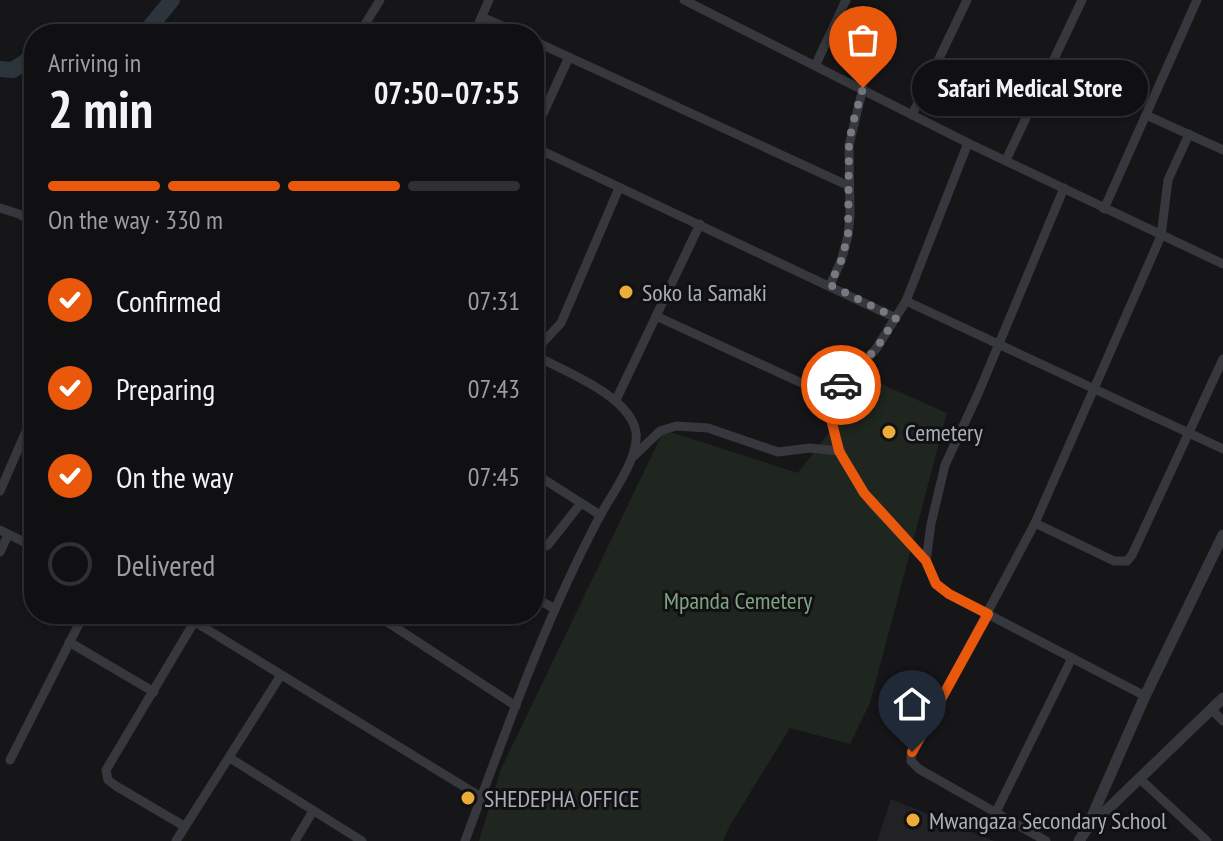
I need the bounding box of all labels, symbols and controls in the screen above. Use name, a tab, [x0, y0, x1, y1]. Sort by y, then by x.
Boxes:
pin	[829, 6, 897, 88]
icon: bag	[841, 18, 885, 62]
text: Arriving in	[48, 46, 141, 79]
callout: Safari Medical Store	[911, 60, 1147, 116]
text: Safari Medical Store	[937, 71, 1123, 104]
text: 07:50–07:55	[374, 73, 520, 112]
text: 2 min	[48, 75, 153, 142]
text: On the way · 330 m	[48, 203, 223, 236]
place label: Soko la Samaki	[642, 277, 767, 308]
icon: check	[48, 278, 92, 322]
text: Confirmed	[116, 281, 221, 320]
marker: Soko la Samaki	[617, 283, 635, 301]
text: 07:31	[468, 284, 520, 317]
courier	[801, 345, 881, 425]
icon: car	[819, 363, 863, 407]
icon: check	[48, 366, 92, 410]
text: Preparing	[116, 369, 215, 408]
text: 07:43	[468, 372, 520, 405]
place label: Cemetery	[905, 417, 983, 448]
marker: Cemetery	[880, 423, 898, 441]
icon: check	[48, 454, 92, 498]
text: On the way	[116, 457, 233, 496]
text: 07:45	[468, 460, 520, 493]
text: Delivered	[116, 545, 215, 584]
park label: Mpanda Cemetery	[664, 585, 812, 616]
pin	[878, 670, 946, 752]
icon: home	[890, 682, 934, 726]
place label: SHEDEPHA OFFICE	[484, 783, 640, 814]
marker: SHEDEPHA OFFICE	[459, 789, 477, 807]
place label: Mwangaza Secondary School	[929, 805, 1167, 836]
marker: Mwangaza Secondary School	[904, 811, 922, 829]

